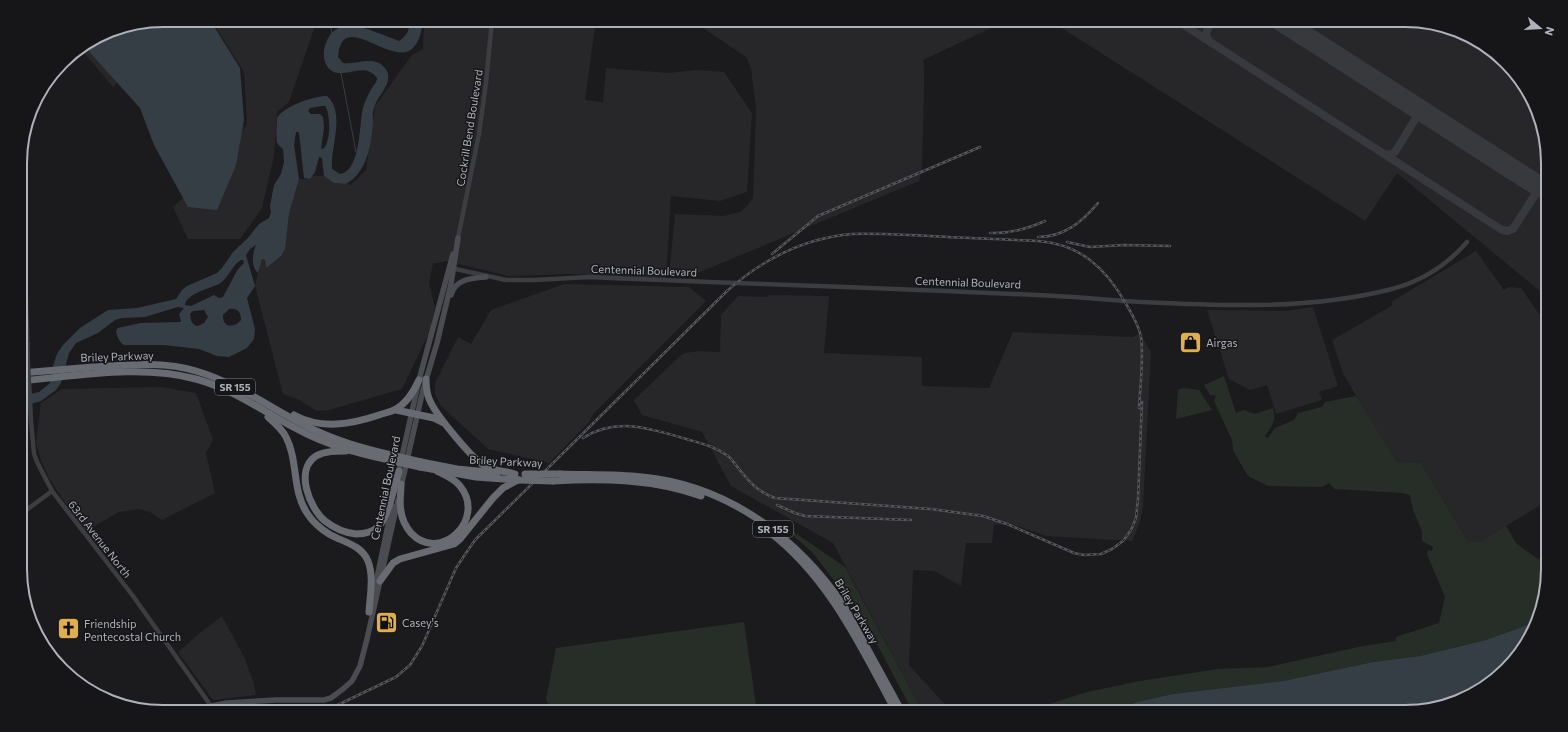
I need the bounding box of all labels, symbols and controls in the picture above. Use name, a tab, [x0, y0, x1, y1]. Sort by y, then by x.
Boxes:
north arrow	[1520, 8, 1560, 48]
text: N	[1543, 25, 1557, 37]
street label: Cockrill Bend Boulevard	[453, 69, 485, 187]
street label: Centennial Boulevard	[591, 262, 697, 278]
street label: Centennial Boulevard	[915, 274, 1021, 290]
shop icon: Airgas	[1178, 329, 1204, 355]
place label: Airgas	[1206, 336, 1237, 349]
street label: Briley Parkway	[80, 348, 154, 364]
road number: SR 155	[215, 379, 255, 395]
street label: Centennial Boulevard	[368, 435, 402, 541]
street label: Briley Parkway	[469, 453, 543, 469]
street label: 63rd Avenue North	[66, 498, 134, 580]
road number: SR 155	[753, 521, 793, 537]
street label: Briley Parkway	[832, 576, 882, 646]
fuel station icon: Casey's	[374, 609, 400, 635]
church icon: Friendship Pentecostal Church	[55, 616, 81, 642]
place label: Casey's	[402, 616, 439, 629]
place label: Friendship Pentecostal Church	[84, 617, 181, 643]

